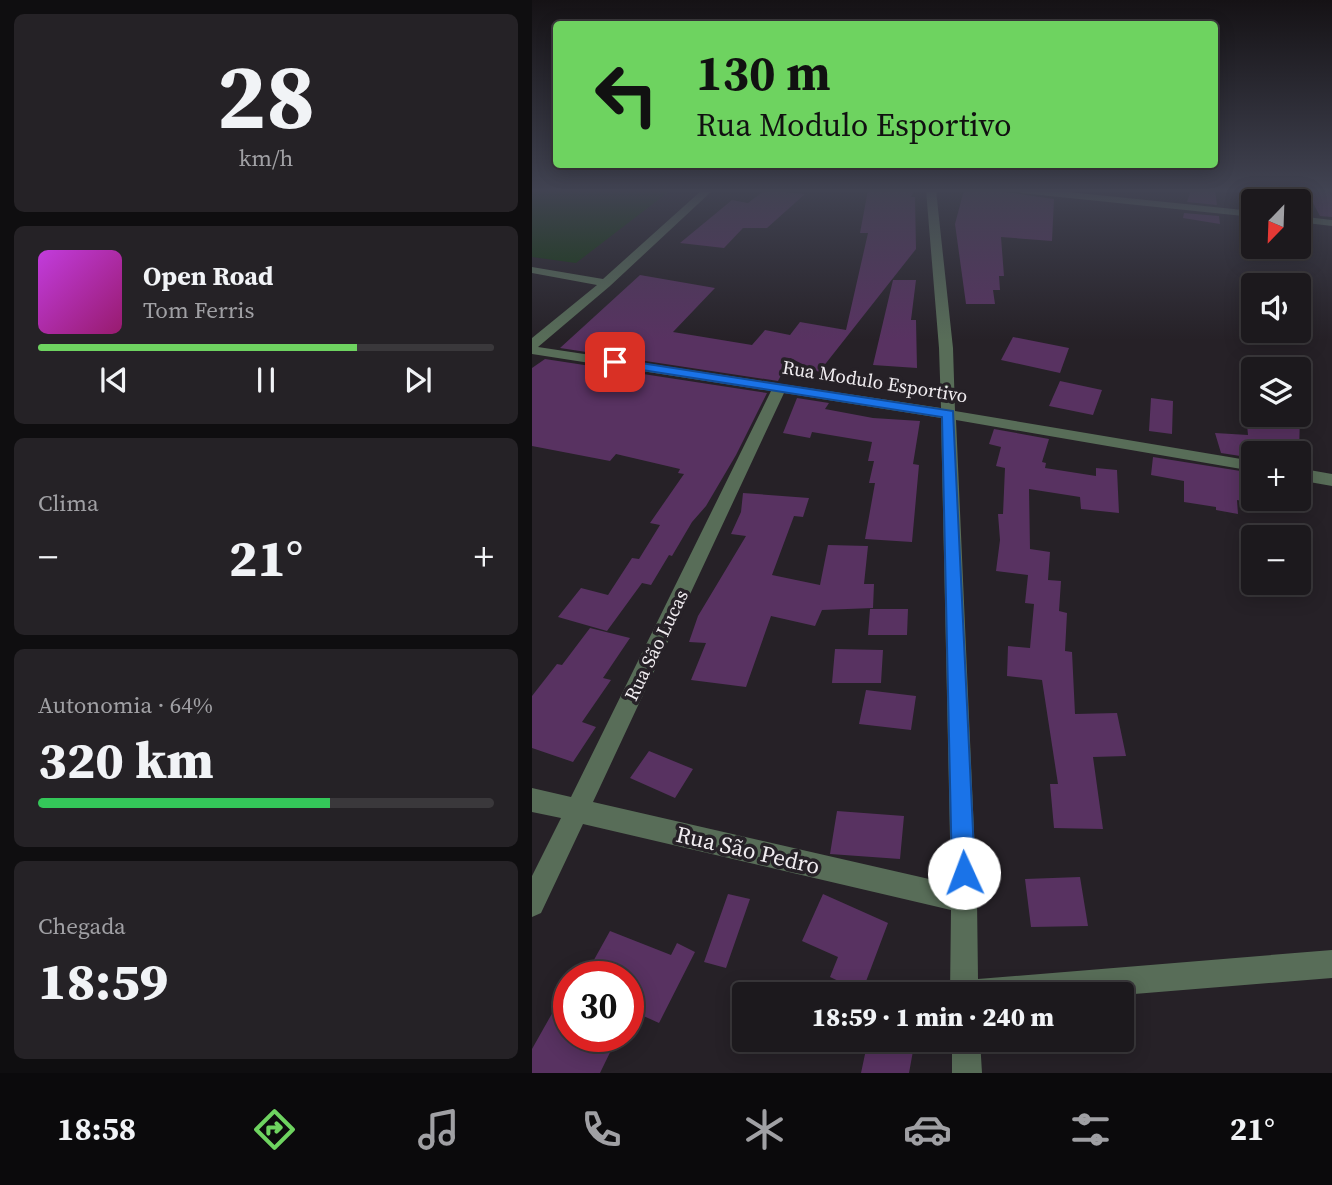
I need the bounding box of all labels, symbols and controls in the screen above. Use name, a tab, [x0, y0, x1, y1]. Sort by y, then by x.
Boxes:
text: 28	[217, 34, 315, 158]
text: 130 m	[696, 39, 831, 106]
icon: left	[581, 49, 672, 140]
text: Rua Modulo Esportivo	[696, 103, 1012, 147]
text: km/h	[239, 142, 293, 174]
north arrow	[1241, 189, 1311, 259]
map controls	[1241, 189, 1311, 595]
text: Open Road	[143, 258, 274, 294]
button: sound	[1241, 273, 1311, 343]
text: Tom Ferris	[143, 294, 254, 326]
pin	[585, 332, 645, 392]
icon: arrive	[596, 343, 634, 381]
street label: Rua Modulo Esportivo	[780, 354, 970, 408]
button: layers	[1241, 357, 1311, 427]
icon: previous	[95, 361, 133, 399]
icon: pause	[247, 361, 285, 399]
icon: next	[399, 361, 437, 399]
button: +	[1241, 441, 1311, 511]
text: Clima	[38, 487, 99, 519]
text: 21°	[229, 522, 303, 593]
button: −	[1241, 525, 1311, 595]
text: −	[38, 531, 58, 583]
text: +	[474, 531, 494, 583]
street label: Rua São Lucas	[618, 585, 694, 705]
text: Autonomia · 64%	[38, 689, 213, 721]
text: 320 km	[38, 724, 214, 795]
street label: Rua São Pedro	[673, 818, 823, 882]
position arrow	[927, 836, 1001, 910]
text: Chegada	[38, 910, 126, 942]
text: 18:59	[38, 945, 168, 1016]
speed limit sign: 30	[553, 961, 644, 1052]
text: 18:59 · 1 min · 240 m	[812, 999, 1054, 1035]
icon: directions	[250, 1105, 299, 1154]
icon: music	[414, 1105, 463, 1154]
icon: phone	[577, 1105, 626, 1154]
icon: climate	[740, 1105, 789, 1154]
icon: car	[903, 1105, 952, 1154]
icon: filters	[1066, 1105, 1115, 1154]
text: 18:58	[57, 1107, 136, 1151]
text: 21°	[1230, 1107, 1275, 1151]

